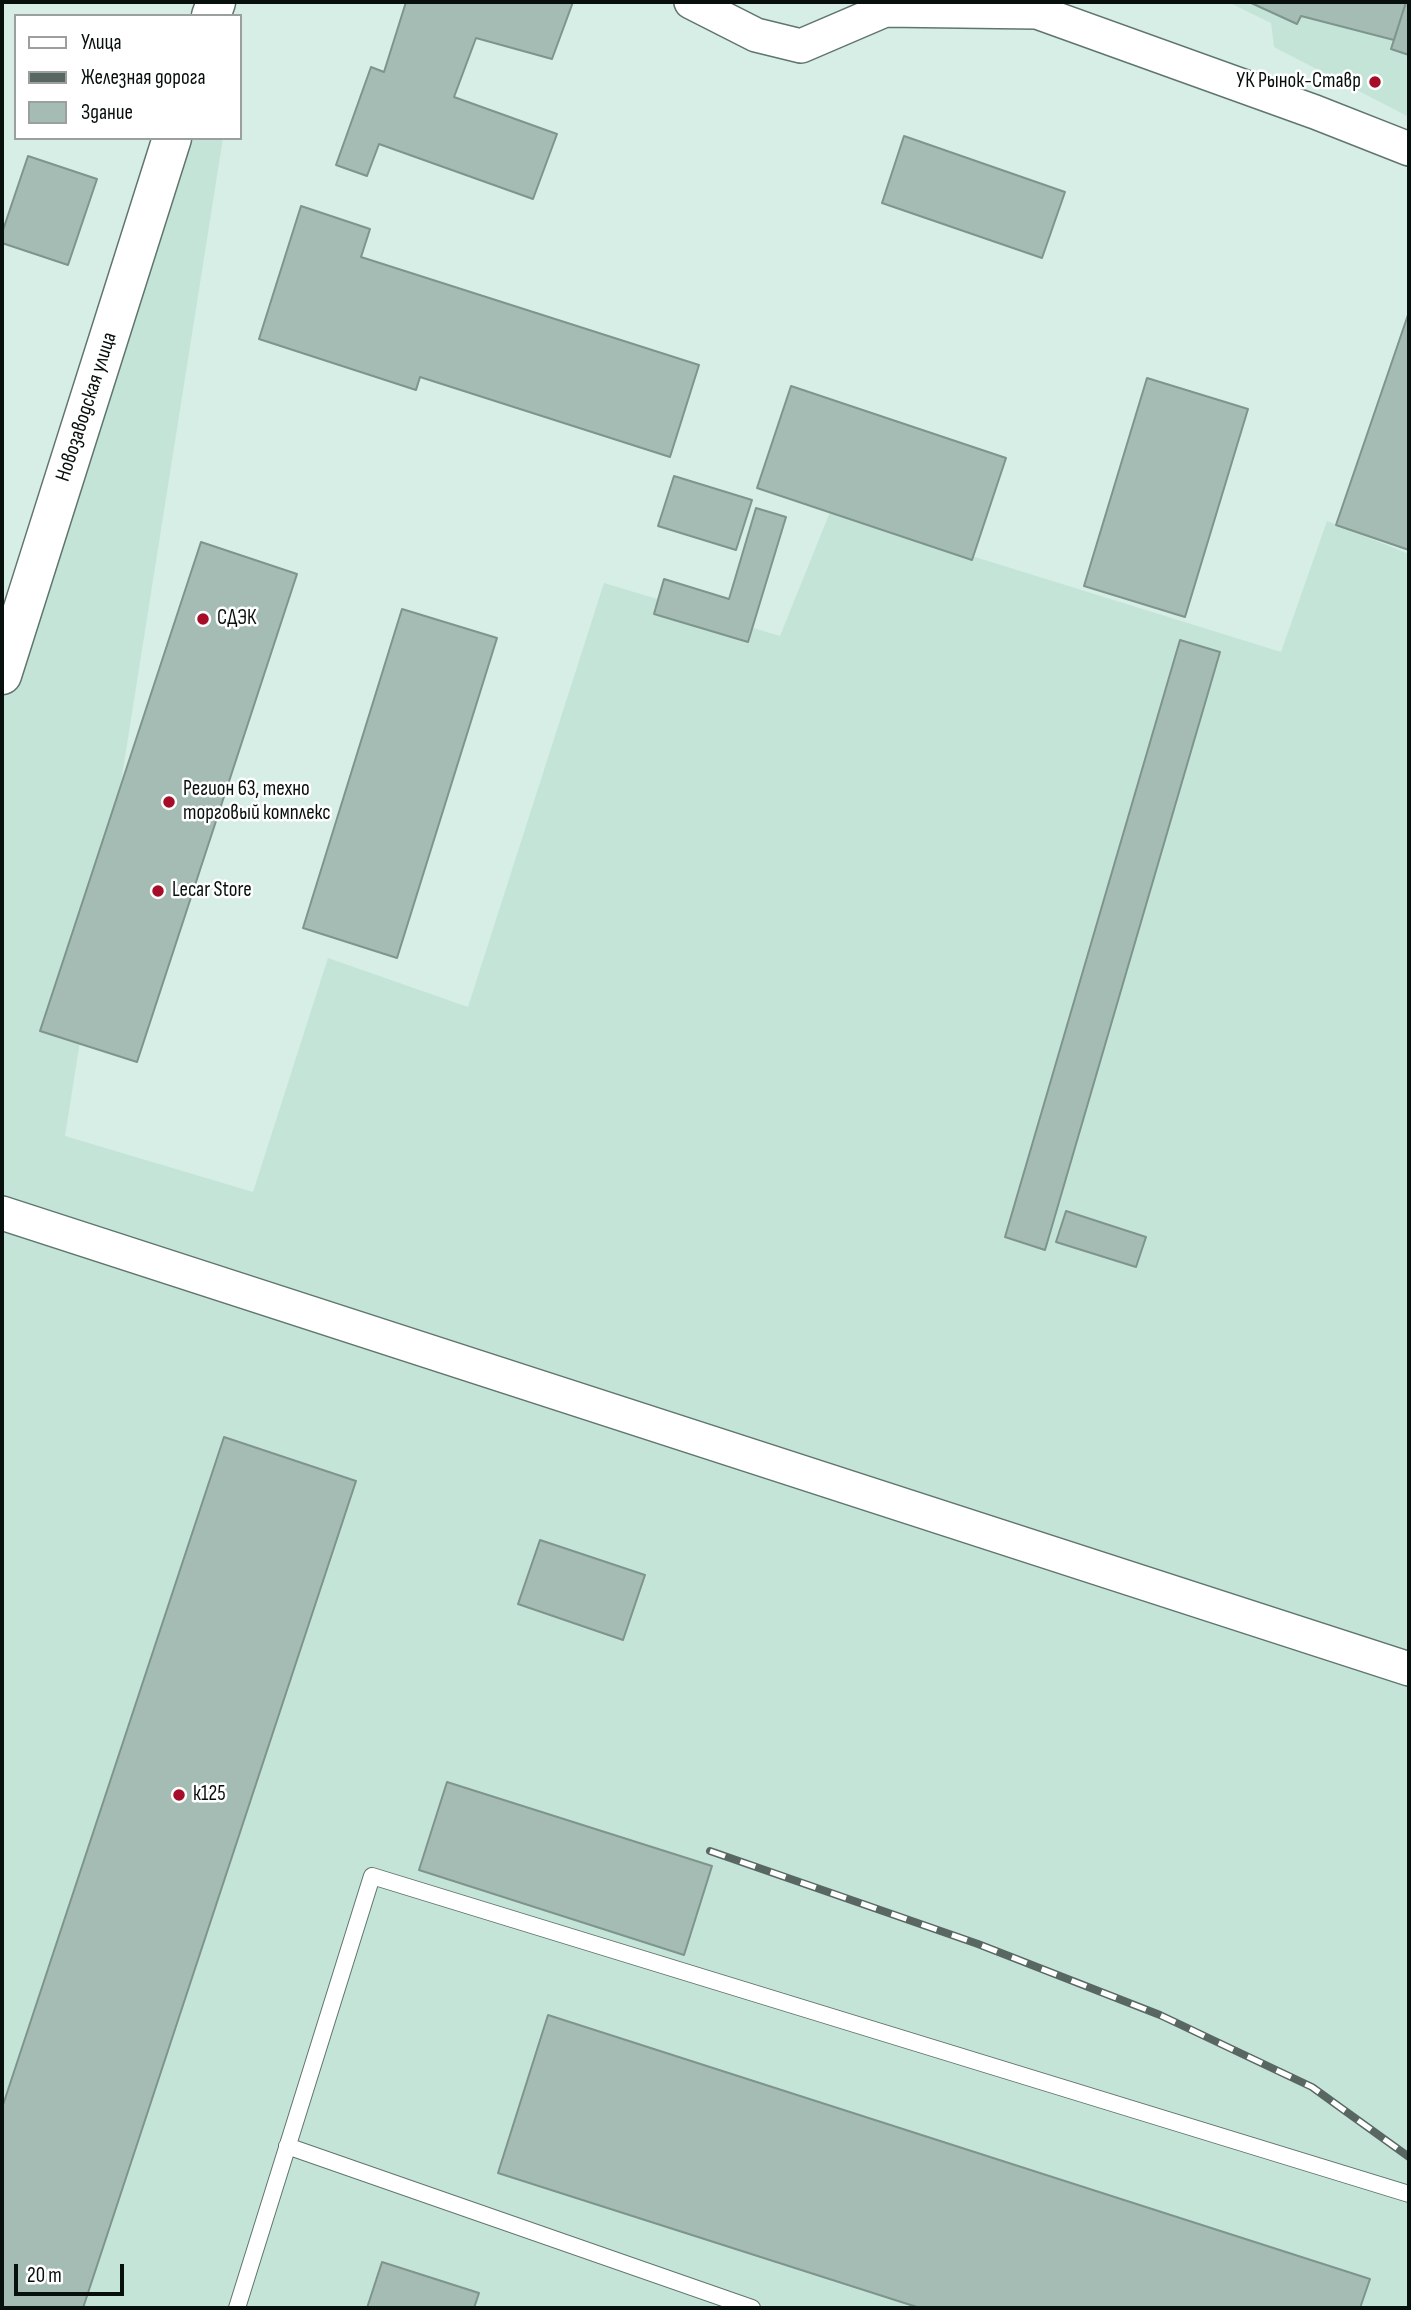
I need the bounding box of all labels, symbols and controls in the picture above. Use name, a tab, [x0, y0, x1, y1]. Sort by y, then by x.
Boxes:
legend	[14, 14, 242, 140]
text: Улица	[81, 30, 122, 55]
text: Железная дорога	[81, 65, 206, 90]
place label: УК Рынок-Ставр	[1236, 69, 1361, 95]
marker: УК Рынок-Ставр	[1367, 74, 1383, 90]
text: Здание	[81, 100, 133, 125]
street label: Новозаводская улица	[51, 329, 123, 485]
place label: СДЭК	[217, 606, 256, 632]
marker: СДЭК	[195, 611, 211, 627]
place label: Регион 63, техно торговый комплекс	[183, 777, 331, 827]
marker: Регион 63, техно торговый комплекс	[161, 794, 177, 810]
place label: Lecar Store	[172, 878, 252, 904]
marker: Lecar Store	[150, 883, 166, 899]
place label: к125	[193, 1782, 226, 1808]
marker: к125	[171, 1787, 187, 1803]
scale bar	[18, 2250, 128, 2294]
text: 20 m	[27, 2263, 62, 2288]

